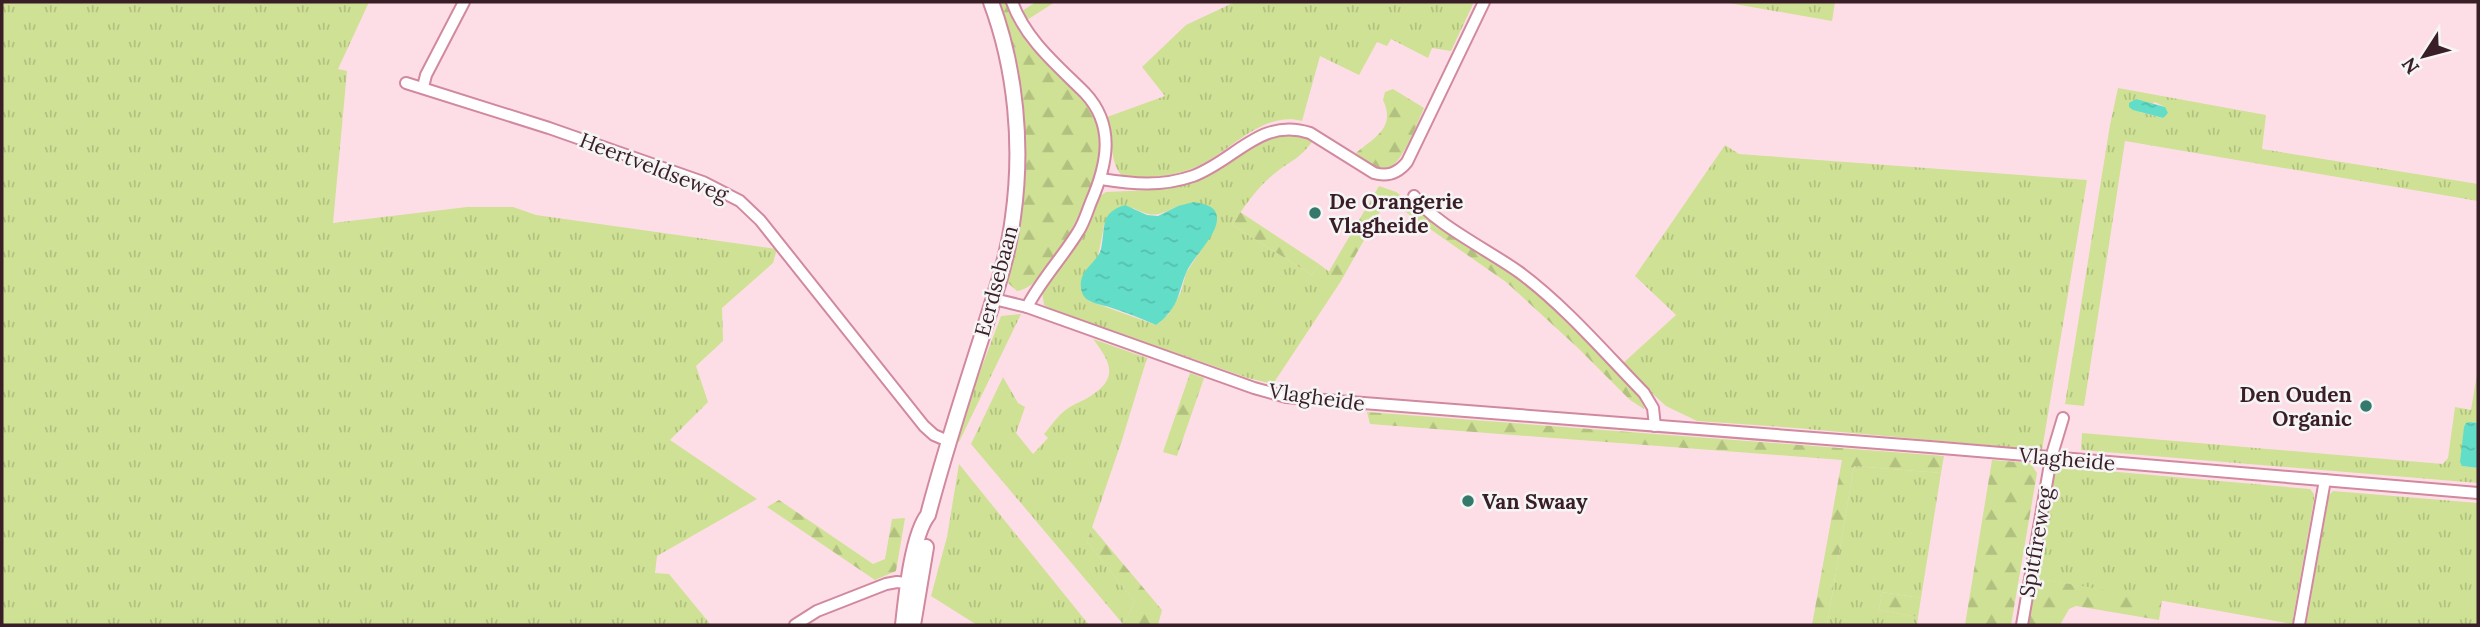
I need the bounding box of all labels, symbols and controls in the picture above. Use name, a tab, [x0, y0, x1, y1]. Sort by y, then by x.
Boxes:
north arrow	[2389, 21, 2459, 91]
text: N	[2396, 53, 2424, 79]
street label: Heertveldseweg	[576, 126, 732, 208]
place label: De Orangerie Vlagheide	[1329, 188, 1463, 239]
marker: De Orangerie Vlagheide	[1307, 205, 1323, 221]
street label: Eerdsebaan	[968, 222, 1024, 339]
street label: Vlagheide	[1266, 377, 1367, 417]
place label: Den Ouden Organic	[2240, 381, 2352, 432]
marker: Den Ouden Organic	[2358, 398, 2374, 414]
street label: Vlagheide	[2017, 441, 2116, 477]
street label: Spitfireweg	[2013, 484, 2059, 599]
place label: Van Swaay	[1482, 488, 1588, 515]
marker: Van Swaay	[1460, 493, 1476, 509]

